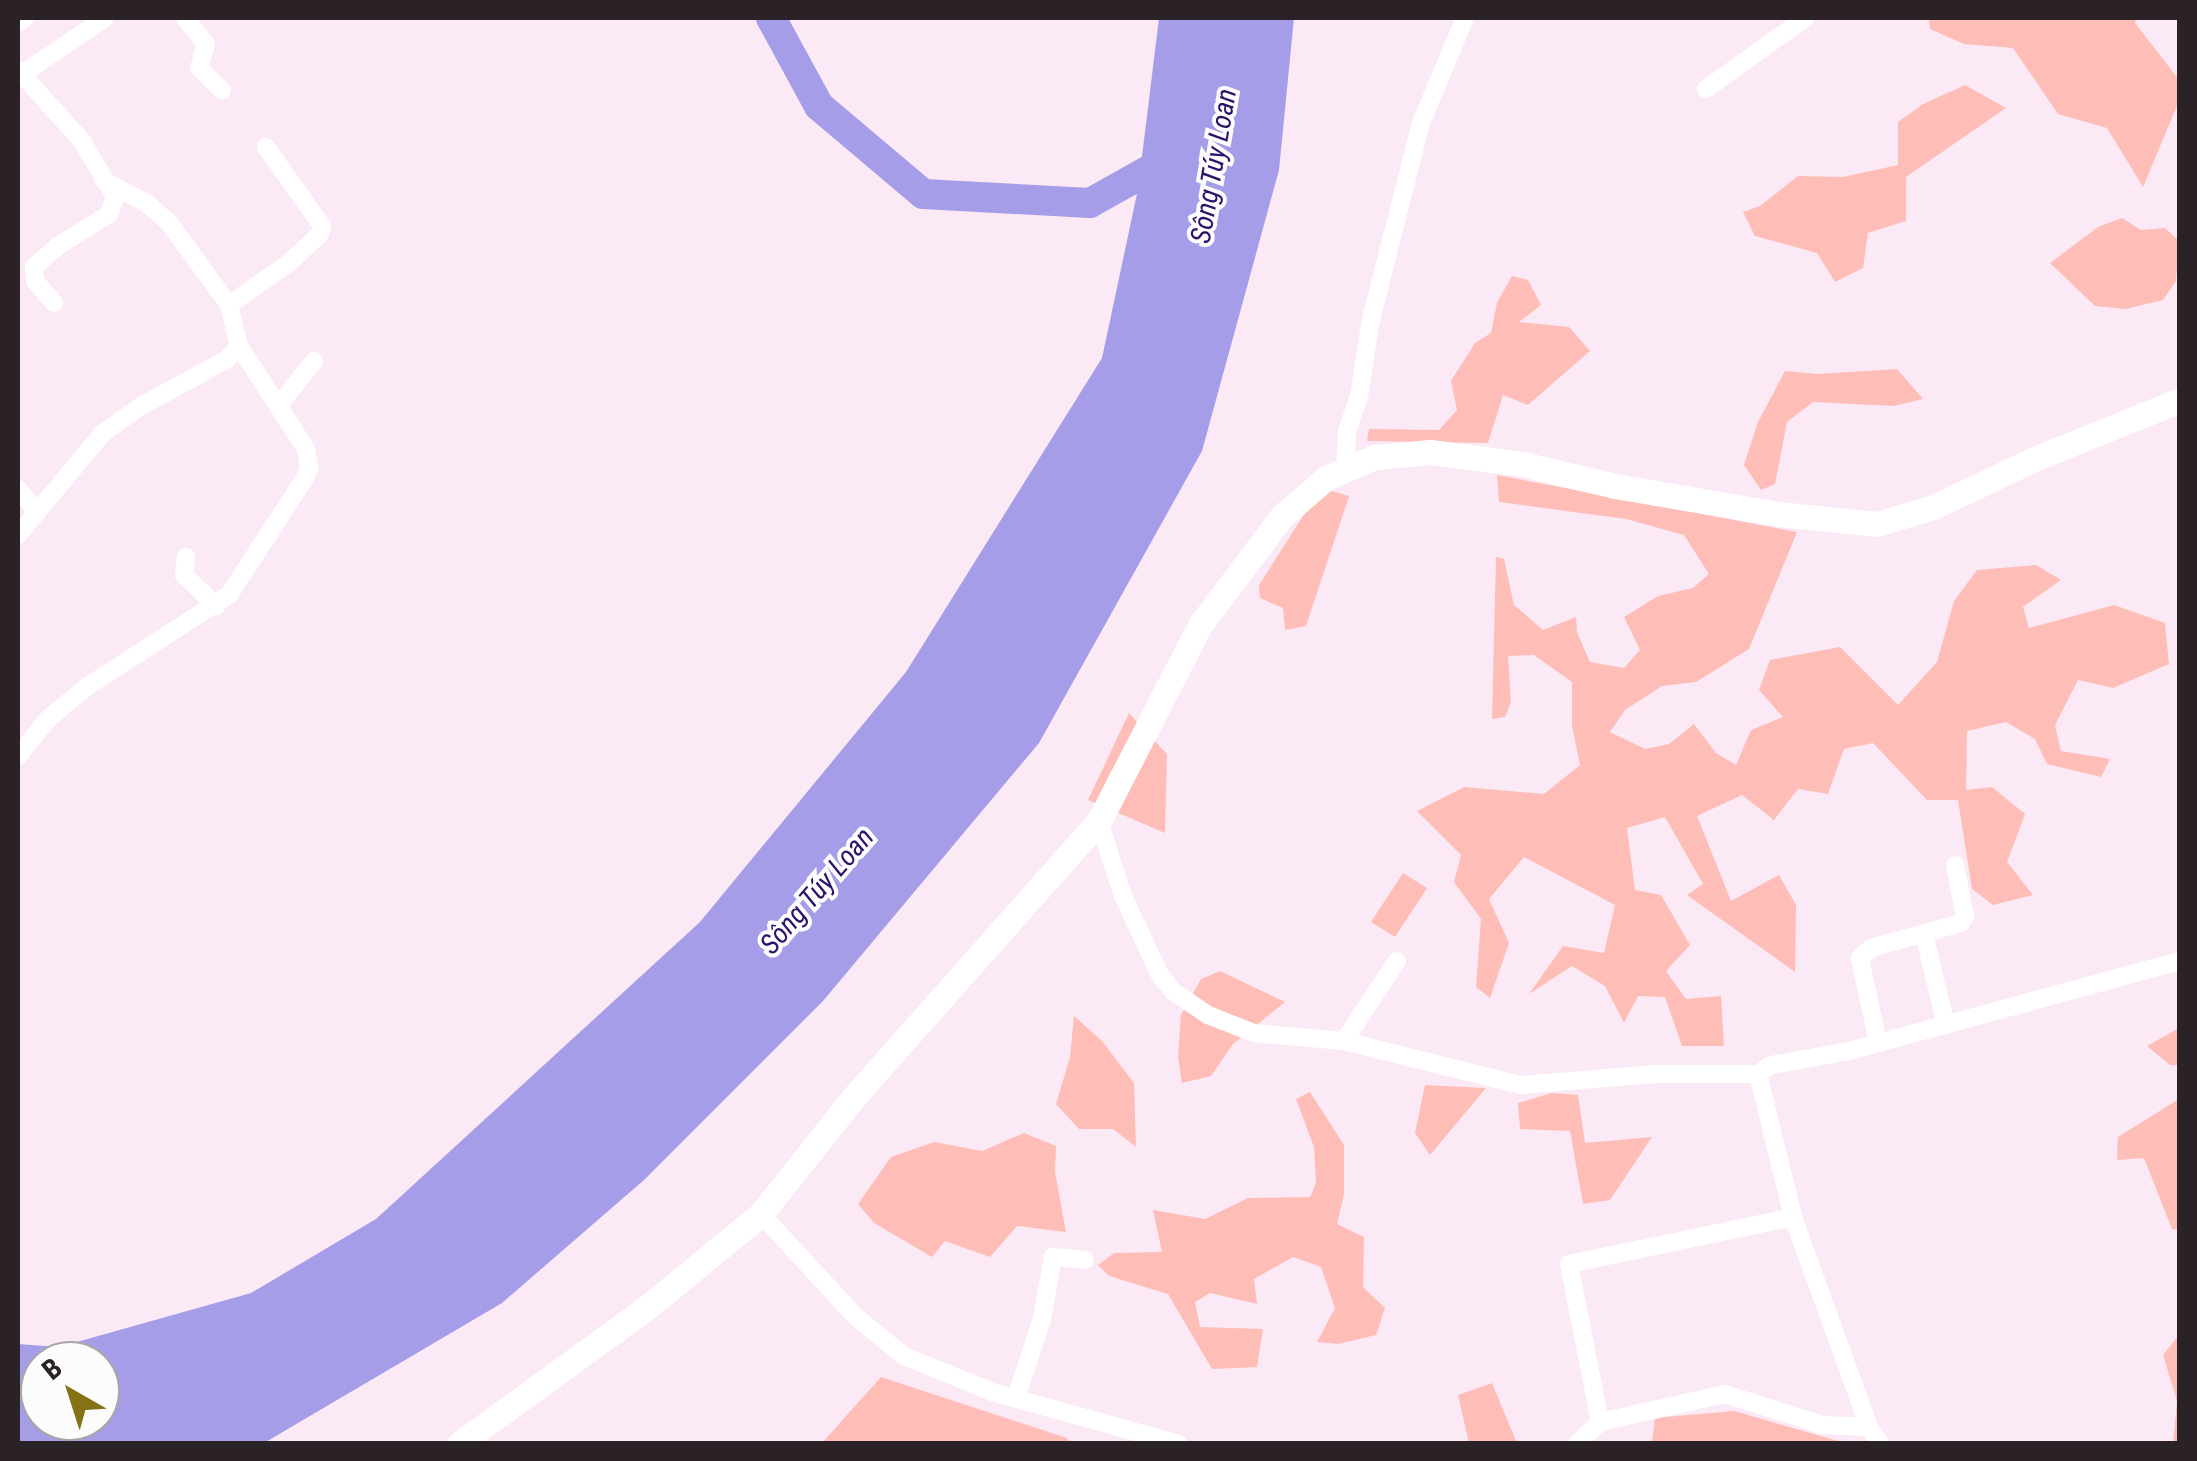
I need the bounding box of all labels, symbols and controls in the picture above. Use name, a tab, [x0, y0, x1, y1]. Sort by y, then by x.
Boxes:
water label: Sông Túy Loan	[1184, 86, 1244, 246]
water label: Sông Túy Loan	[753, 821, 881, 961]
north arrow	[20, 1341, 120, 1441]
text: B	[36, 1351, 69, 1387]

